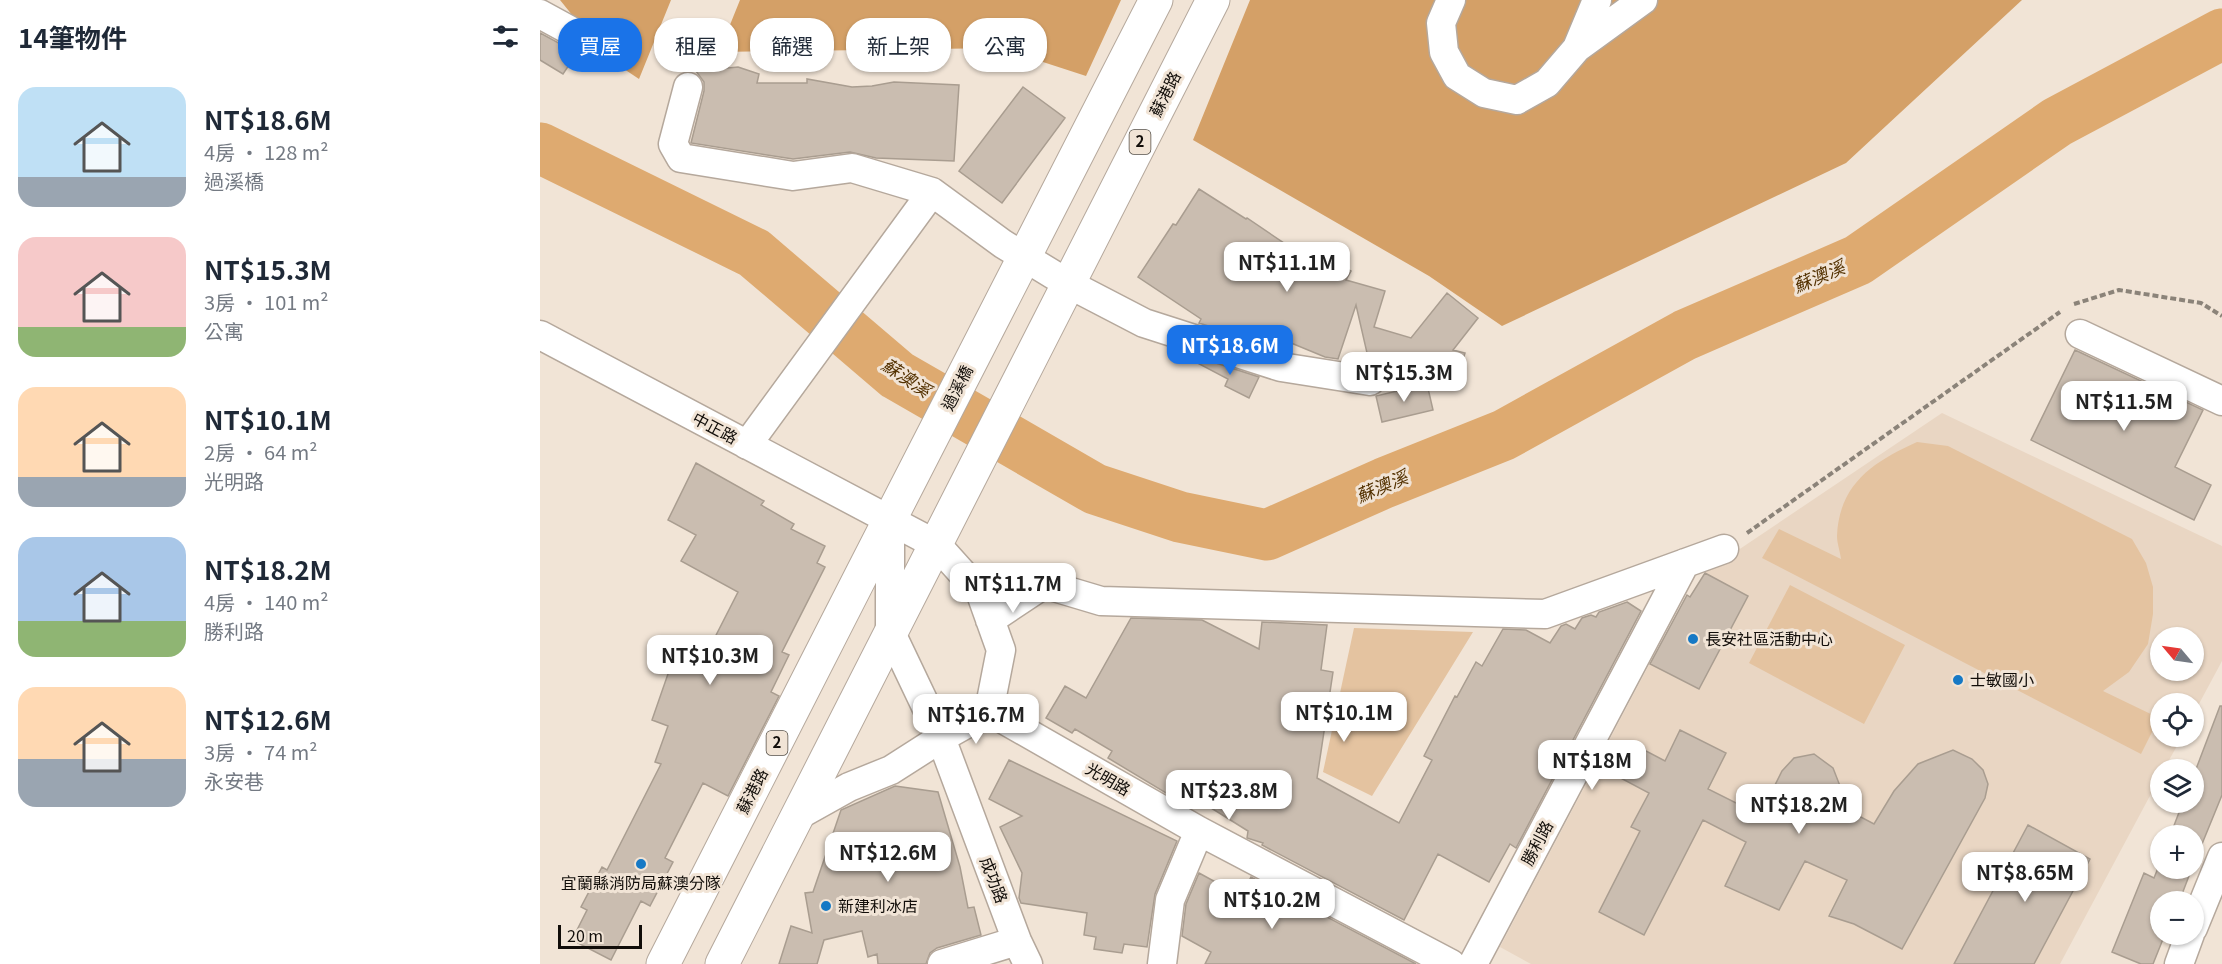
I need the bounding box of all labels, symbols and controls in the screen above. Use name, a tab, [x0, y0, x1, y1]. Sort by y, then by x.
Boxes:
text: 14筆物件	[18, 18, 127, 55]
chip: 買屋	[558, 18, 642, 72]
chip: 租屋	[654, 18, 738, 72]
chip: 篩選	[750, 18, 834, 72]
chip: 新上架	[846, 18, 951, 72]
chip: 公寓	[963, 18, 1047, 72]
icon: filters	[489, 20, 522, 53]
street label: 蘇港路	[1143, 67, 1186, 120]
text: NT$18.6M	[204, 100, 332, 137]
icon: home	[66, 111, 138, 183]
road number: 2	[1130, 130, 1150, 154]
text: 4房 · 128 m²	[204, 137, 329, 166]
text: 過溪橋	[204, 166, 264, 195]
pin: NT$11.1M	[1225, 242, 1349, 293]
text: NT$11.1M	[1238, 247, 1336, 276]
text: NT$15.3M	[204, 250, 332, 287]
water label: 蘇澳溪	[1788, 251, 1851, 298]
icon: home	[66, 261, 138, 333]
text: 3房 · 101 m²	[204, 287, 329, 316]
text: 公寓	[204, 316, 244, 345]
pin: NT$18.6M	[1168, 325, 1292, 376]
text: NT$18.6M	[1181, 330, 1279, 359]
water label: 蘇澳溪	[877, 350, 939, 404]
pin: NT$15.3M	[1342, 352, 1466, 403]
text: NT$15.3M	[1355, 357, 1453, 386]
street label: 過溪橋	[935, 361, 978, 414]
pin: NT$11.5M	[2062, 381, 2186, 432]
text: NT$11.5M	[2075, 386, 2173, 415]
text: NT$10.1M	[204, 400, 332, 437]
street label: 中正路	[689, 405, 742, 449]
icon: home	[66, 411, 138, 483]
text: 2房 · 64 m²	[204, 437, 317, 466]
water label: 蘇澳溪	[1351, 461, 1414, 508]
text: 光明路	[204, 466, 264, 495]
text: NT$18.2M	[204, 550, 332, 587]
icon: home	[66, 561, 138, 633]
pin: NT$11.7M	[951, 563, 1075, 614]
text: NT$11.7M	[964, 568, 1062, 597]
text: 4房 · 140 m²	[204, 587, 329, 616]
text: 勝利路	[204, 616, 264, 645]
place label: 長安社區活動中心	[1705, 626, 1833, 650]
north arrow	[2150, 627, 2204, 681]
map controls	[2150, 627, 2204, 945]
marker: 長安社區活動中心	[1686, 632, 1700, 646]
pin: NT$10.3M	[648, 635, 772, 686]
text: NT$10.3M	[661, 640, 759, 669]
place label: 士敏國小	[1970, 667, 2034, 691]
marker: 士敏國小	[1951, 673, 1965, 687]
pin: NT$10.1M	[1282, 692, 1406, 743]
button: locate	[2150, 693, 2204, 747]
pin: NT$16.7M	[914, 694, 1038, 745]
text: NT$10.1M	[1295, 697, 1393, 726]
text: NT$16.7M	[927, 699, 1025, 728]
text: NT$12.6M	[204, 700, 332, 737]
icon: home	[66, 711, 138, 783]
road number: 2	[766, 731, 788, 755]
text: 3房 · 74 m²	[204, 737, 317, 766]
pin: NT$18M	[1543, 740, 1641, 791]
text: NT$18M	[1552, 745, 1632, 774]
street label: 光明路	[1082, 756, 1135, 801]
button: layers	[2150, 759, 2204, 813]
street label: 蘇港路	[730, 764, 773, 817]
text: 永安巷	[204, 766, 264, 795]
pin: NT$23.8M	[1167, 770, 1291, 821]
text: NT$23.8M	[1180, 775, 1278, 804]
pin: NT$18.2M	[1737, 784, 1861, 835]
text: NT$18.2M	[1750, 789, 1848, 818]
street label: 勝利路	[1514, 816, 1558, 869]
button: +	[2150, 825, 2204, 879]
pin: NT$12.6M	[826, 832, 950, 883]
text: NT$12.6M	[839, 837, 937, 866]
pin: NT$8.65M	[1963, 852, 2087, 903]
street label: 成功路	[975, 853, 1015, 906]
marker: 宜蘭縣消防局蘇澳分隊	[634, 857, 648, 871]
text: NT$8.65M	[1976, 857, 2074, 886]
place label: 宜蘭縣消防局蘇澳分隊	[561, 870, 721, 894]
pin: NT$10.2M	[1210, 879, 1334, 930]
text: NT$10.2M	[1223, 884, 1321, 913]
button: −	[2150, 891, 2204, 945]
place label: 新建利冰店	[838, 893, 918, 917]
marker: 新建利冰店	[819, 899, 833, 913]
scale bar	[558, 922, 642, 950]
text: 20 m	[567, 923, 603, 947]

